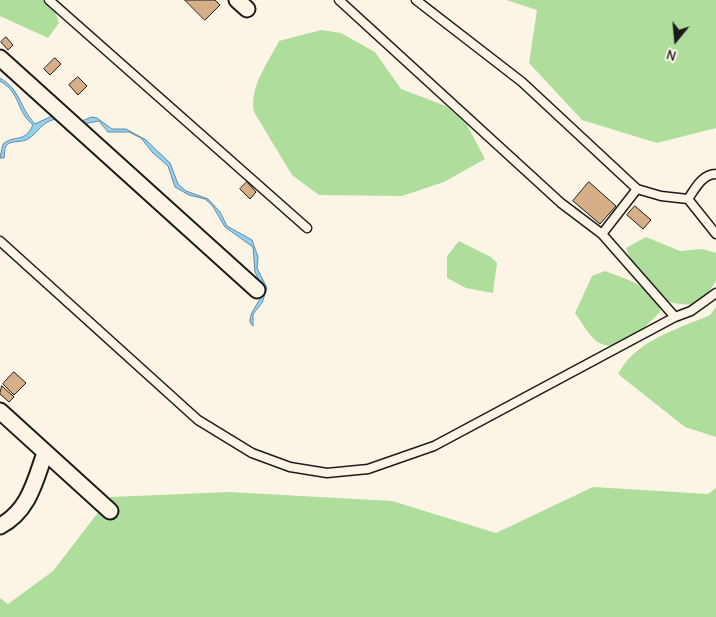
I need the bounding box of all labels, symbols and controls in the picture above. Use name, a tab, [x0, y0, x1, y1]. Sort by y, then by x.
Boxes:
north arrow	[651, 15, 701, 65]
text: N	[665, 45, 678, 64]

